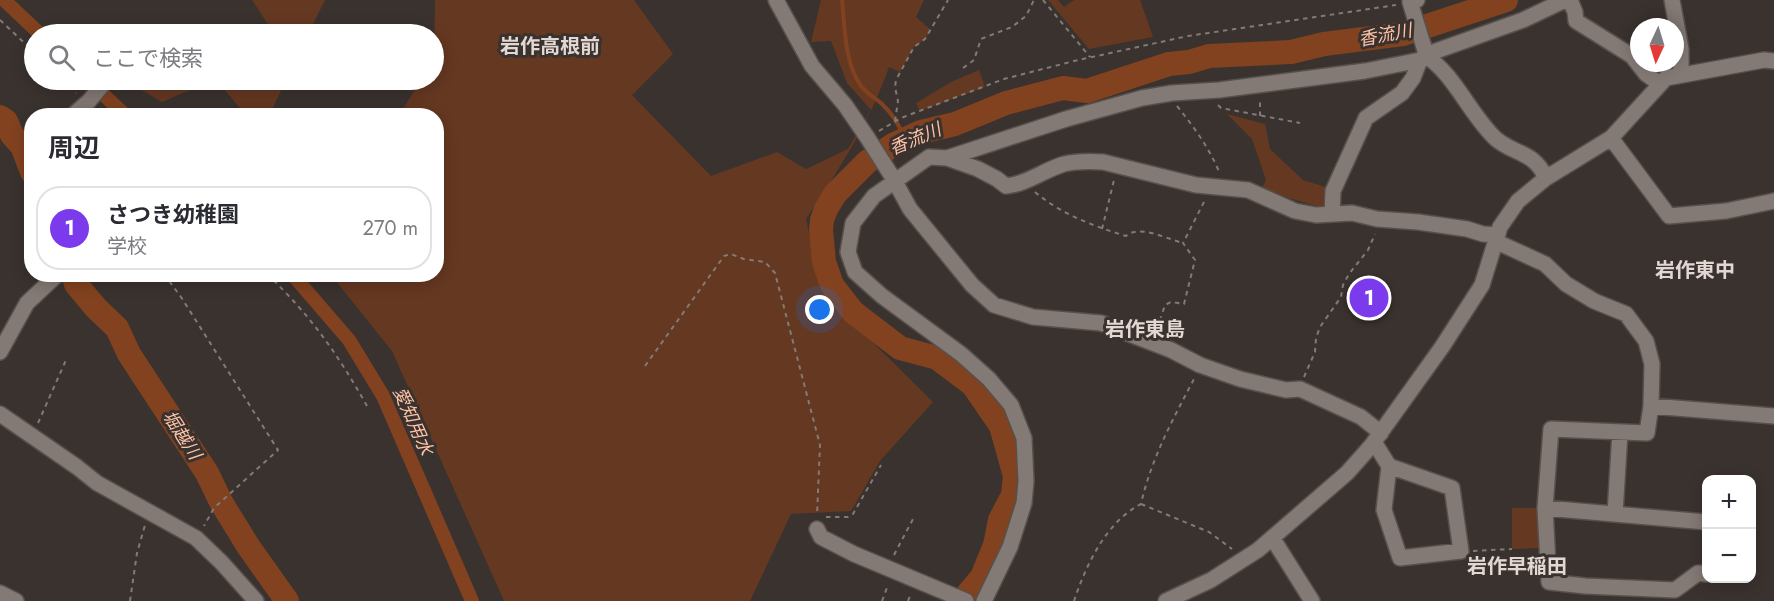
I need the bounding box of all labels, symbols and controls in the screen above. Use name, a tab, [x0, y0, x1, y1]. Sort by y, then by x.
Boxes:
water label: 香流川	[1356, 17, 1416, 53]
north arrow	[1630, 18, 1684, 72]
search box	[24, 24, 444, 90]
district label: 岩作高根前	[500, 32, 600, 61]
icon: search	[45, 41, 78, 74]
text: ここで検索	[93, 42, 203, 74]
water label: 香流川	[885, 116, 947, 162]
text: 周辺	[48, 129, 100, 167]
text: さつき幼稚園	[107, 198, 239, 230]
text: 1	[64, 214, 75, 243]
text: 270 m	[363, 214, 418, 243]
text: 学校	[107, 232, 147, 261]
district label: 岩作東中	[1655, 256, 1735, 285]
pin: 1	[1350, 276, 1388, 320]
your location	[805, 295, 834, 324]
district label: 岩作東島	[1105, 315, 1185, 344]
water label: 愛知用水	[386, 383, 440, 461]
water label: 堀越川	[156, 405, 209, 466]
map controls	[1702, 475, 1756, 583]
button: +	[1702, 475, 1756, 529]
button: −	[1702, 529, 1756, 583]
district label: 岩作早稲田	[1467, 552, 1567, 581]

